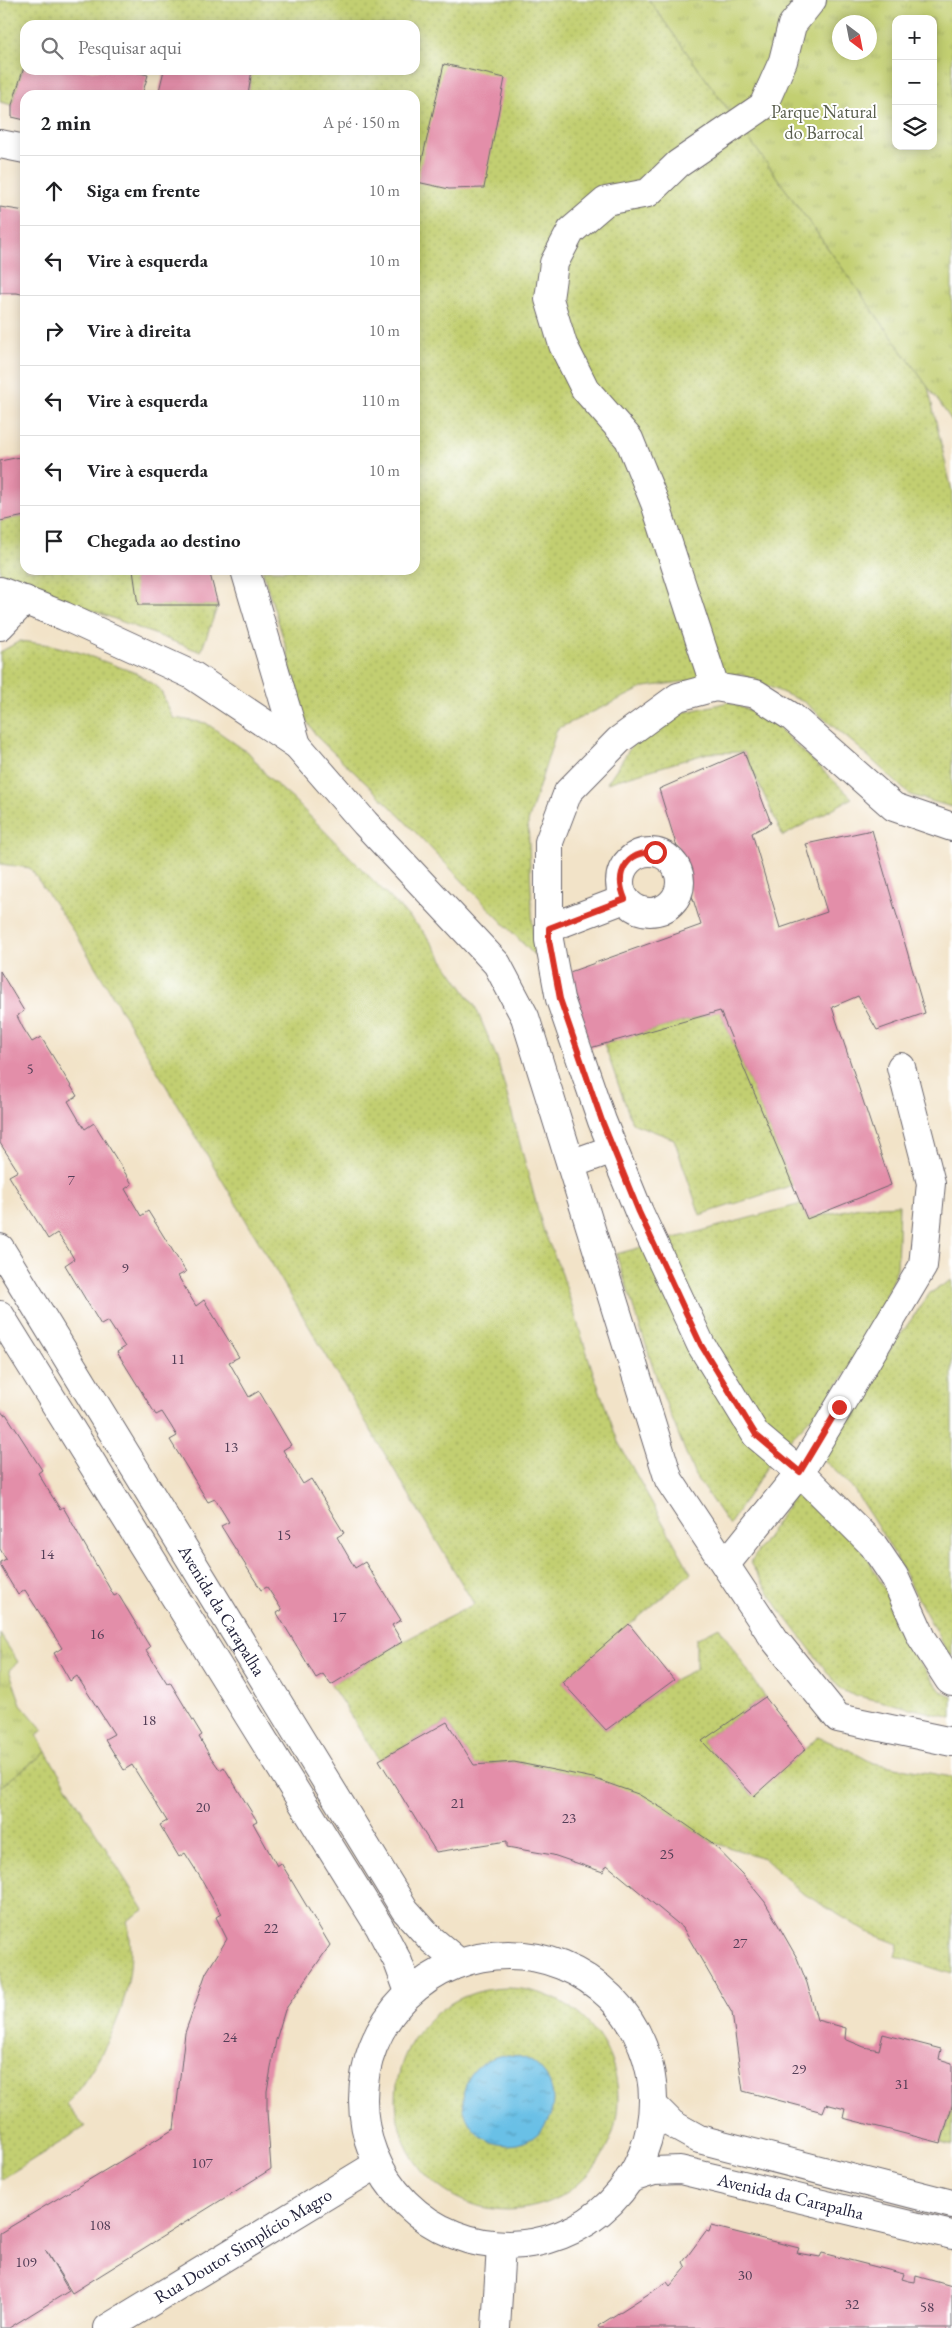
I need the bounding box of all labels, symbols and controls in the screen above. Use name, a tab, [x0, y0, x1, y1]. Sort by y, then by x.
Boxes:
north arrow	[832, 15, 877, 60]
map controls	[892, 15, 937, 150]
button: +	[892, 15, 937, 60]
search box	[20, 20, 420, 75]
icon: search	[38, 34, 66, 62]
text: Pesquisar aqui	[78, 35, 182, 60]
button: −	[892, 60, 937, 105]
park label: Parque Natural do Barrocal	[771, 100, 877, 144]
button: layers	[892, 105, 937, 150]
text: 2 min	[40, 109, 91, 136]
text: A pé · 150 m	[323, 112, 400, 133]
icon: ahead	[40, 177, 68, 205]
text: Siga em frente	[87, 178, 200, 203]
text: 10 m	[369, 180, 400, 201]
icon: left	[40, 247, 68, 275]
text: Vire à esquerda	[87, 248, 208, 273]
text: 10 m	[369, 250, 400, 271]
icon: right	[40, 317, 68, 345]
text: Vire à direita	[87, 318, 191, 343]
text: 10 m	[369, 320, 400, 341]
icon: left	[40, 387, 68, 415]
text: Vire à esquerda	[87, 388, 208, 413]
text: 110 m	[361, 390, 400, 411]
icon: left	[40, 457, 68, 485]
text: Vire à esquerda	[87, 458, 208, 483]
text: 10 m	[369, 460, 400, 481]
icon: arrive	[40, 527, 68, 555]
text: Chegada ao destino	[87, 528, 241, 553]
route start	[644, 841, 667, 864]
house number: 5	[26, 1059, 34, 1078]
house number: 7	[67, 1170, 75, 1189]
house number: 9	[121, 1258, 129, 1277]
house number: 11	[171, 1349, 185, 1368]
route end	[828, 1396, 851, 1419]
house number: 13	[224, 1437, 238, 1456]
house number: 15	[277, 1525, 291, 1544]
street label: Avenida da Carapalha	[173, 1540, 271, 1681]
house number: 14	[40, 1544, 55, 1563]
house number: 17	[332, 1607, 347, 1626]
house number: 16	[90, 1624, 104, 1643]
house number: 18	[142, 1710, 156, 1729]
house number: 21	[451, 1793, 465, 1812]
house number: 20	[196, 1797, 210, 1816]
house number: 23	[562, 1808, 576, 1827]
house number: 25	[660, 1844, 674, 1863]
house number: 22	[264, 1918, 279, 1937]
house number: 27	[733, 1933, 748, 1952]
house number: 24	[223, 2027, 238, 2046]
house number: 29	[792, 2059, 806, 2078]
house number: 31	[895, 2074, 909, 2093]
house number: 107	[191, 2153, 214, 2172]
street label: Avenida da Carapalha	[714, 2167, 867, 2225]
street label: Rua Doutor Simplício Magro	[150, 2183, 336, 2308]
house number: 108	[89, 2215, 111, 2234]
house number: 109	[15, 2252, 37, 2271]
house number: 30	[738, 2265, 752, 2284]
house number: 32	[845, 2294, 860, 2313]
house number: 58	[920, 2297, 934, 2316]

